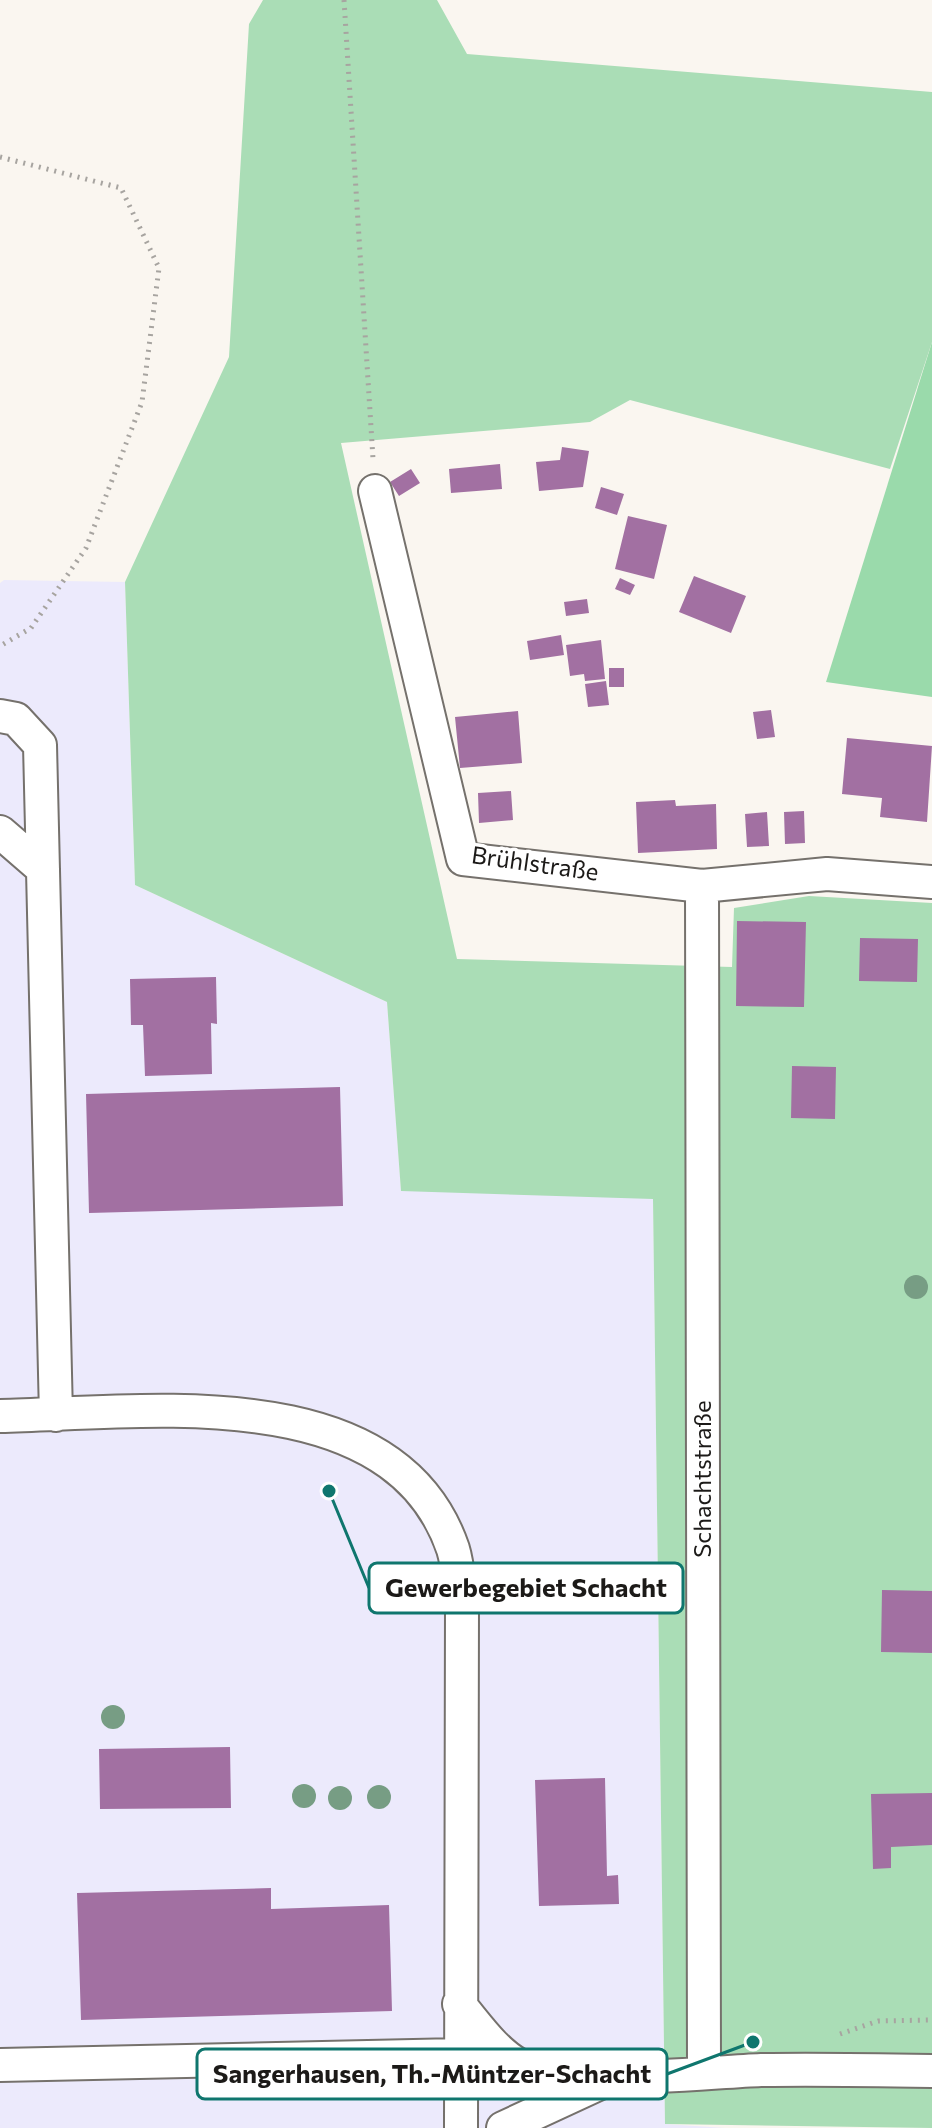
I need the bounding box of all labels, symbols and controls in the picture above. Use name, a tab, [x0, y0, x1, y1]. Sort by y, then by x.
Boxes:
street label: Brühlstraße	[470, 839, 601, 886]
street label: Schachtstraße	[687, 1400, 716, 1558]
callout: Gewerbegebiet Schacht	[369, 1563, 683, 1613]
text: Gewerbegebiet Schacht	[385, 1571, 667, 1602]
callout: Sangerhausen, Th.-Müntzer-Schacht	[197, 2049, 667, 2099]
text: Sangerhausen, Th.-Müntzer-Schacht	[213, 2057, 651, 2088]

